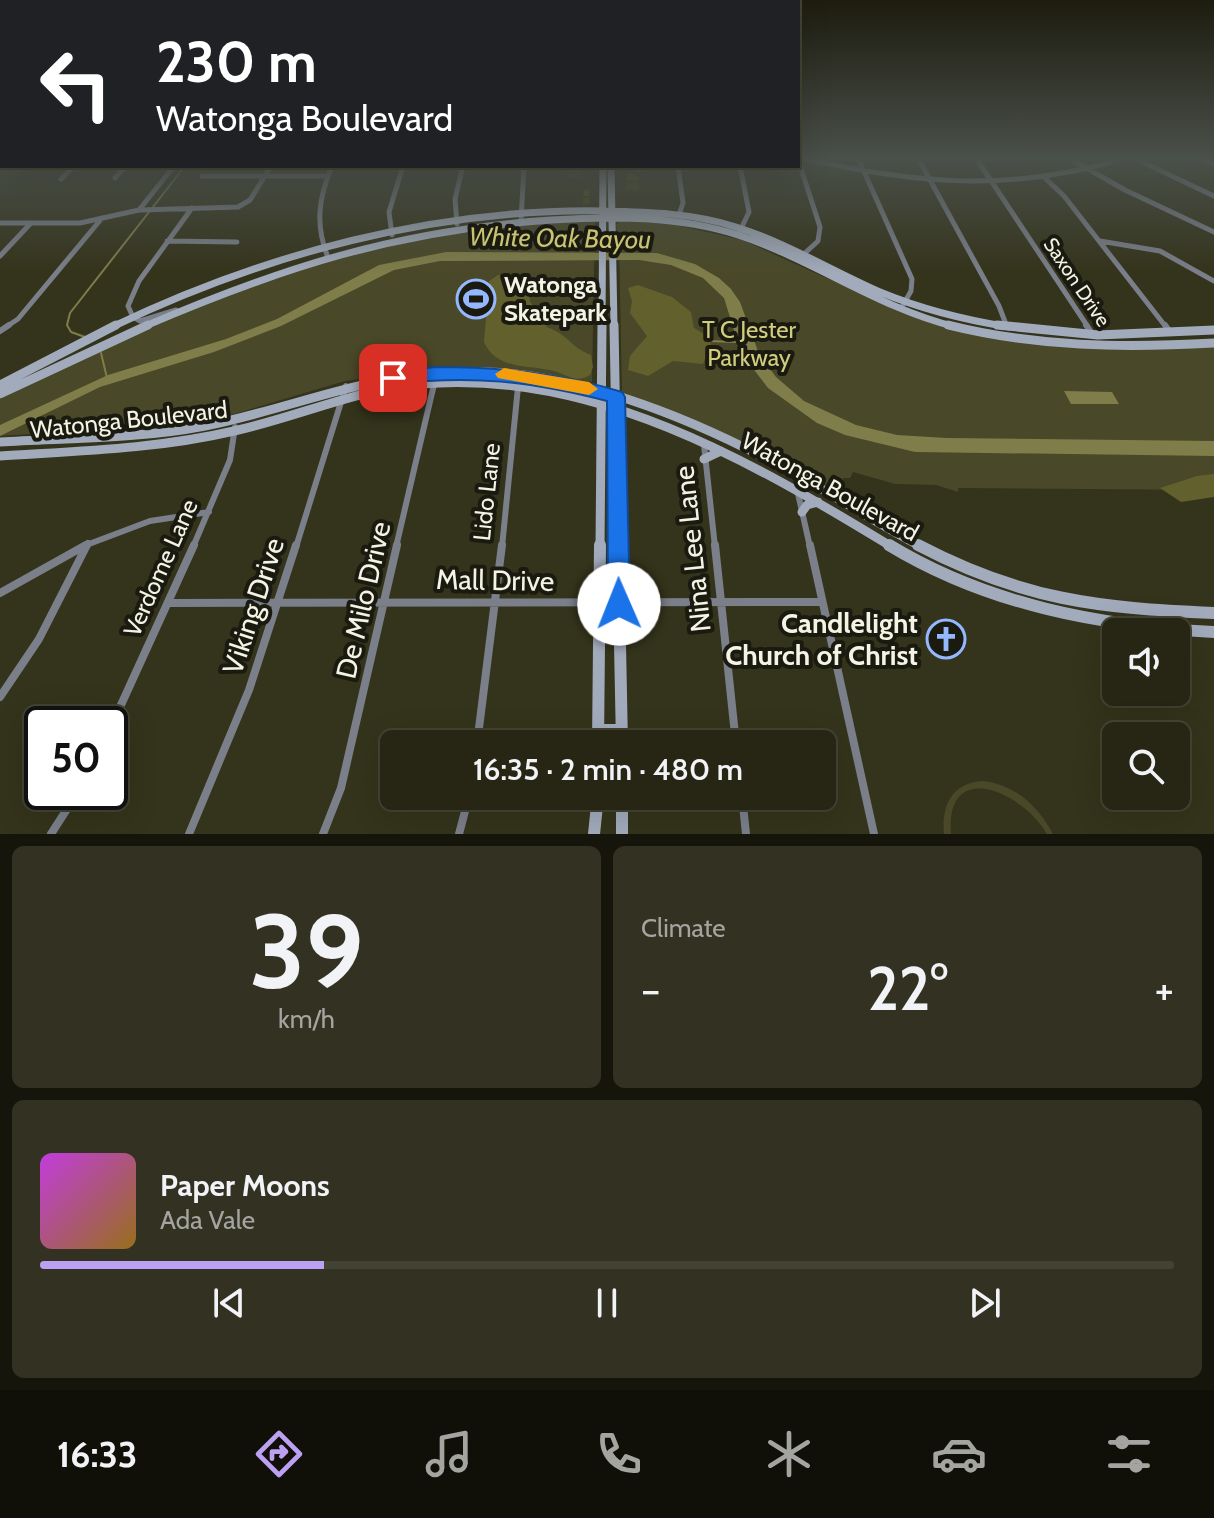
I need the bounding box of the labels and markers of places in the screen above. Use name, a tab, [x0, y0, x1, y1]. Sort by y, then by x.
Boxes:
place label: Watonga Skatepark	[504, 270, 607, 327]
sports icon: Watonga Skatepark	[455, 278, 497, 320]
pin	[359, 344, 427, 412]
place label: Candlelight Church of Christ	[725, 606, 918, 672]
church icon: Candlelight Church of Christ	[925, 618, 967, 660]

